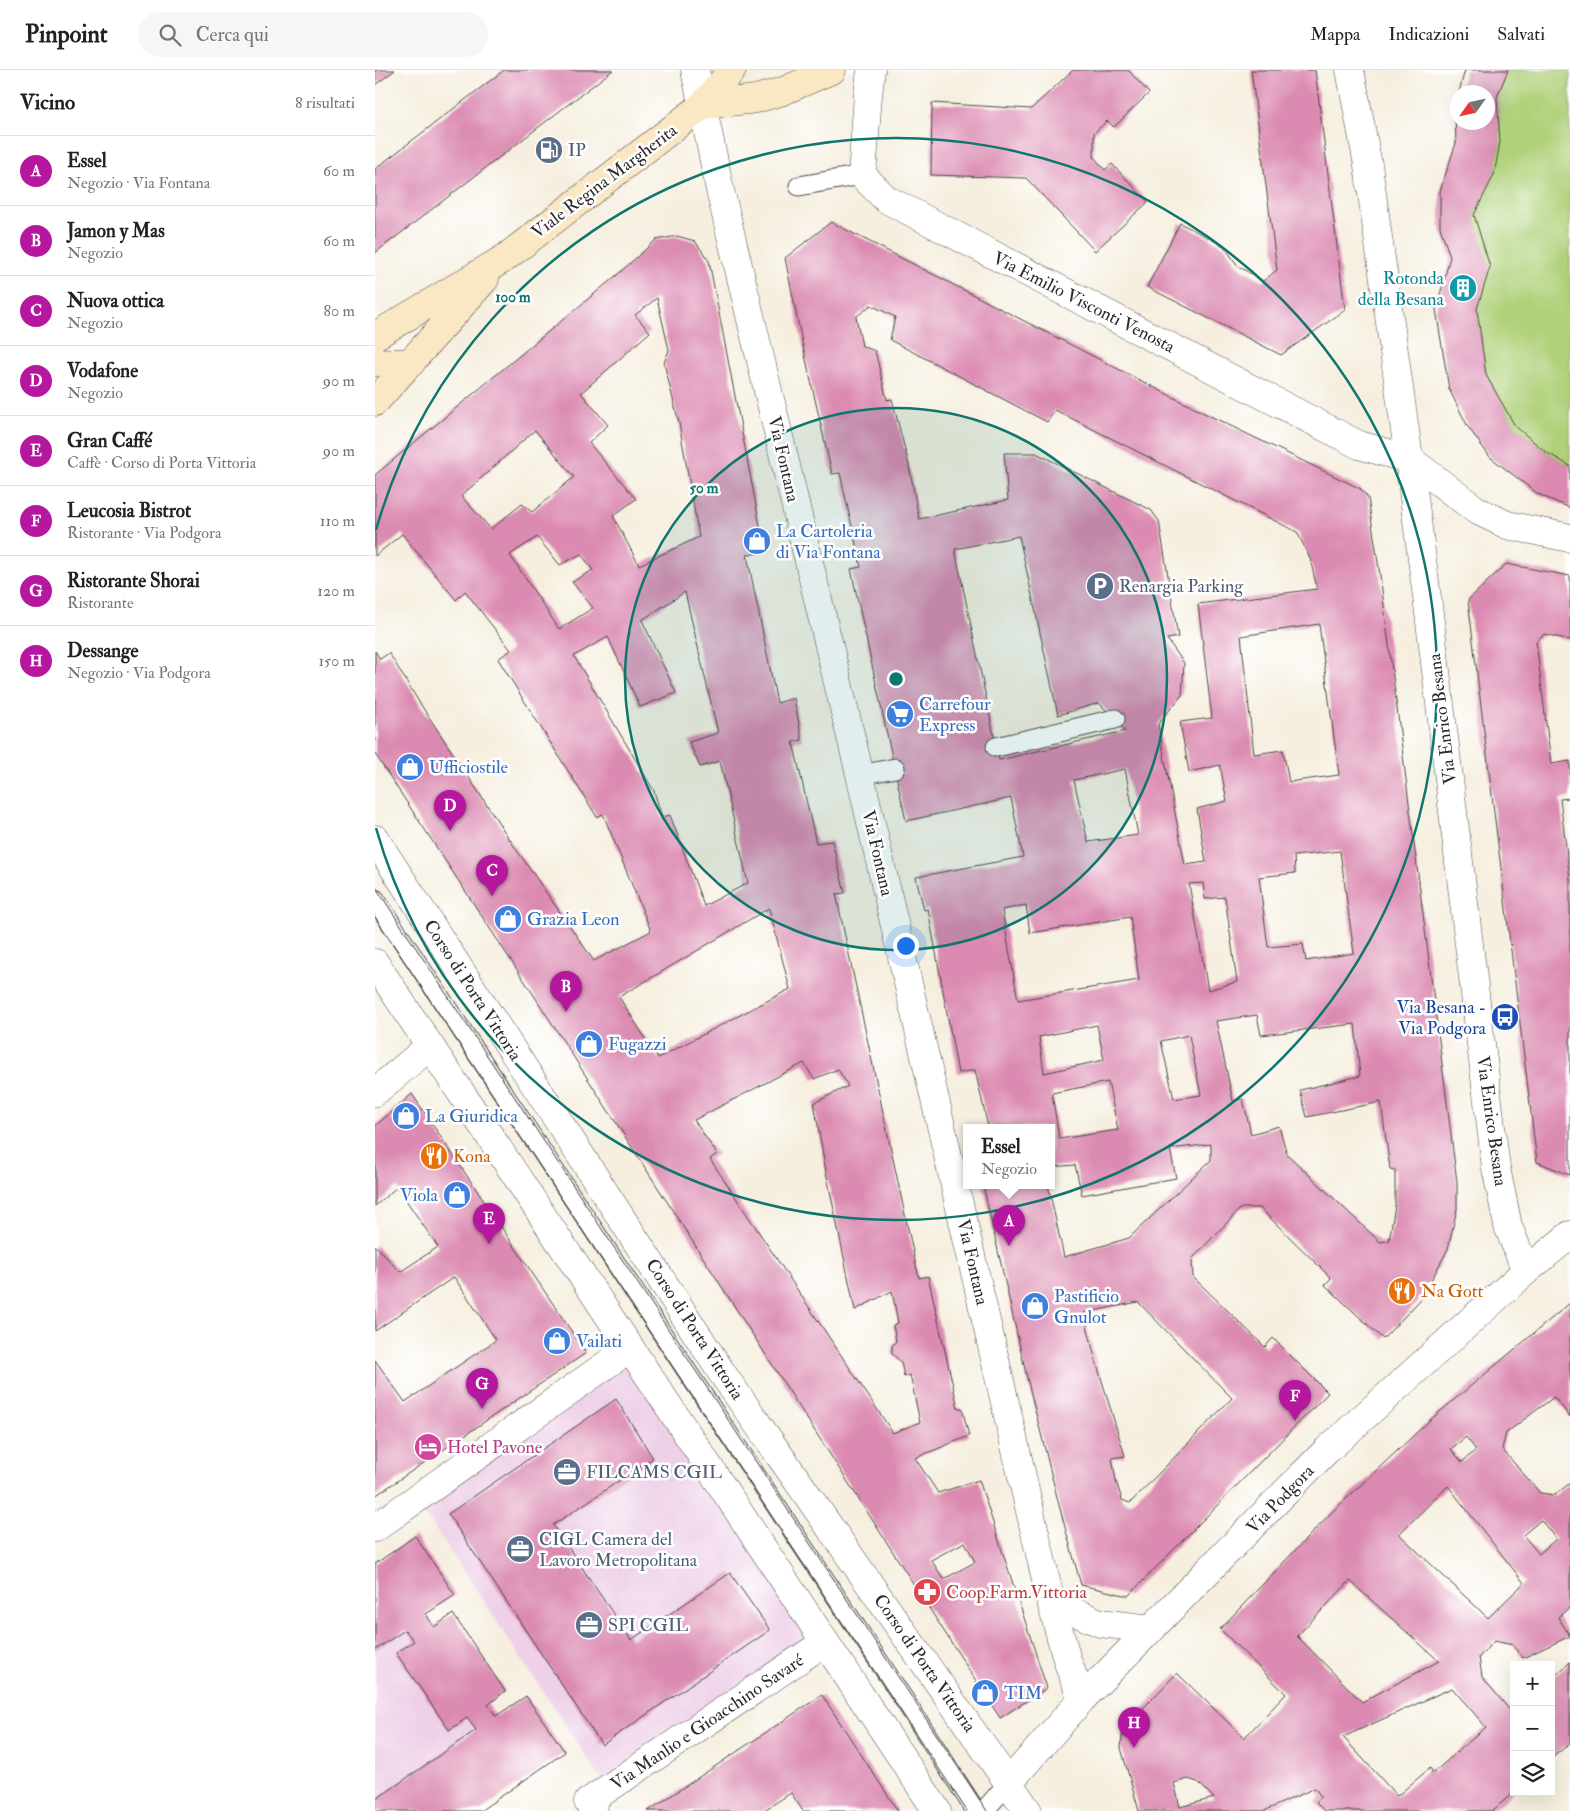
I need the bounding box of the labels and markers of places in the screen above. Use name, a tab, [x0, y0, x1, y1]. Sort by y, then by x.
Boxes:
fuel station icon: IP	[534, 135, 564, 165]
place label: IP	[568, 139, 586, 162]
place label: Rotonda della Besana	[1358, 267, 1445, 311]
building icon: Rotonda della Besana	[1448, 273, 1478, 303]
place label: La Cartoleria di Via Fontana	[776, 520, 881, 564]
shop icon: La Cartoleria di Via Fontana	[742, 526, 772, 556]
parking icon: Renargia Parking	[1085, 571, 1115, 601]
place label: Renargia Parking	[1119, 575, 1244, 598]
centre of rings	[887, 670, 905, 688]
place label: Carrefour Express	[919, 693, 991, 737]
supermarket icon: Carrefour Express	[885, 699, 915, 729]
shop icon: Ufficiostile	[395, 752, 425, 782]
place label: Ufficiostile	[429, 756, 509, 779]
pin: D	[434, 790, 466, 831]
pin: C	[476, 855, 508, 896]
shop icon: Grazia Leon	[493, 904, 523, 934]
place label: Grazia Leon	[527, 908, 619, 931]
pin: B	[550, 971, 582, 1012]
place label: Via Besana - Via Podgora	[1396, 996, 1487, 1040]
bus stop icon: Via Besana - Via Podgora	[1490, 1002, 1520, 1032]
shop icon: Fugazzi	[574, 1029, 604, 1059]
place label: Fugazzi	[608, 1033, 667, 1056]
shop icon: La Giuridica	[391, 1101, 421, 1131]
place label: La Giuridica	[425, 1105, 519, 1128]
restaurant icon: Kona	[419, 1141, 449, 1171]
place label: Kona	[453, 1145, 491, 1168]
shop icon: Viola	[442, 1180, 472, 1210]
place label: Viola	[400, 1184, 439, 1207]
pin: E	[473, 1203, 505, 1244]
pin: A	[993, 1205, 1025, 1246]
restaurant icon: Na Gott	[1387, 1276, 1417, 1306]
place label: Na Gott	[1421, 1280, 1483, 1303]
place label: Pastificio Gnulot	[1054, 1285, 1119, 1329]
shop icon: Pastificio Gnulot	[1020, 1291, 1050, 1321]
shop icon: Vailati	[542, 1326, 572, 1356]
place label: Vailati	[576, 1330, 622, 1353]
pin: G	[466, 1368, 498, 1409]
pin: F	[1279, 1380, 1311, 1421]
hotel icon: Hotel Pavone	[413, 1432, 443, 1462]
place label: Hotel Pavone	[447, 1436, 543, 1459]
office icon: FILCAMS CGIL	[552, 1457, 582, 1487]
place label: FILCAMS CGIL	[586, 1461, 722, 1484]
place label: CIGL Camera del Lavoro Metropolitana	[539, 1528, 698, 1572]
office icon: CIGL Camera del Lavoro Metropolitana	[505, 1534, 535, 1564]
pharmacy icon: Coop.Farm.Vittoria	[912, 1577, 942, 1607]
place label: Coop.Farm.Vittoria	[946, 1581, 1087, 1604]
office icon: SPI CGIL	[574, 1610, 604, 1640]
place label: SPI CGIL	[608, 1614, 688, 1637]
shop icon: TIM	[970, 1678, 1000, 1708]
place label: TIM	[1004, 1682, 1042, 1705]
pin: H	[1118, 1707, 1150, 1748]

